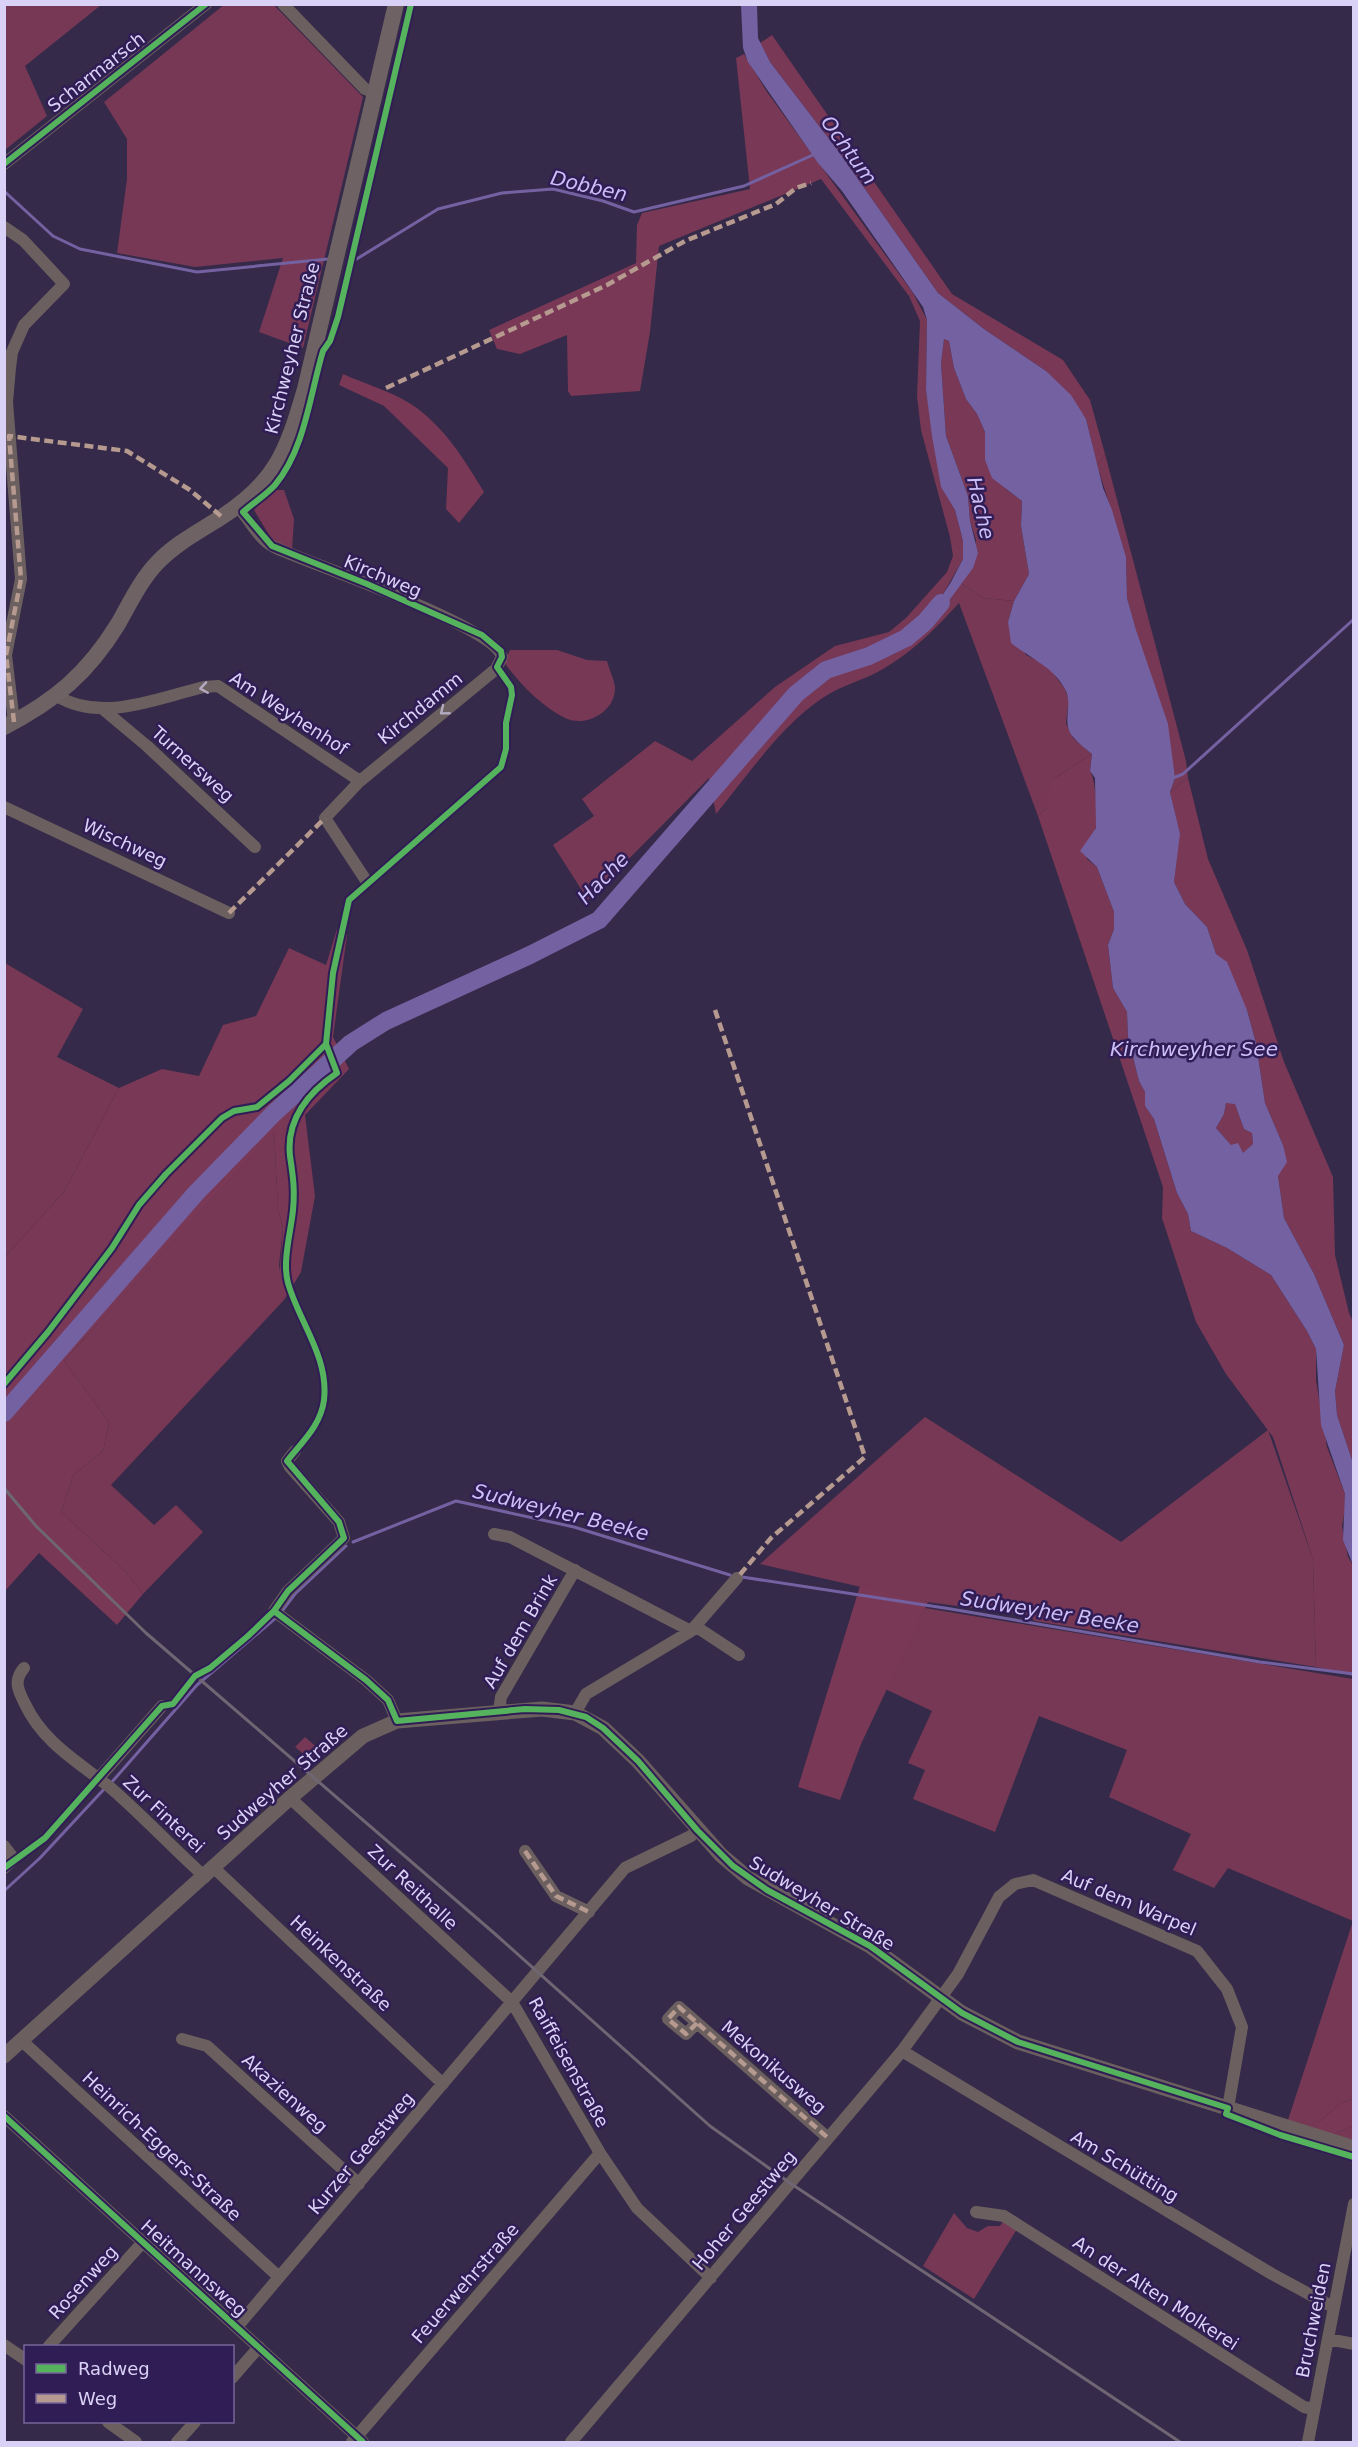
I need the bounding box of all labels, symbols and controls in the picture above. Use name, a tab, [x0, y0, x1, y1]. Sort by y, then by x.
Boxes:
street label: Scharmarsch	[43, 28, 149, 116]
water label: Ochtum	[816, 111, 882, 189]
water label: Dobben	[548, 166, 630, 206]
street label: Kirchweyher Straße	[260, 260, 324, 436]
water label: Hache	[962, 474, 1000, 542]
street label: Kirchweg	[341, 550, 425, 602]
street label: Am Weyhenhof	[226, 667, 353, 759]
street label: Kirchdamm	[374, 668, 466, 748]
one-way arrow	[200, 681, 209, 693]
one-way arrow	[440, 704, 451, 715]
street label: Turnersweg	[147, 721, 238, 806]
street label: Wischweg	[80, 814, 170, 872]
water label: Hache	[572, 847, 634, 909]
water label: Kirchweyher See	[1110, 1037, 1278, 1061]
water label: Sudweyher Beeke	[471, 1479, 651, 1545]
street label: Auf dem Brink	[479, 1570, 561, 1692]
water label: Sudweyher Beeke	[959, 1586, 1141, 1638]
street label: Sudweyher Straße	[213, 1720, 351, 1844]
street label: Zur Finterei	[119, 1771, 209, 1857]
street label: Zur Reithalle	[364, 1840, 462, 1934]
street label: Sudweyher Straße	[746, 1851, 898, 1955]
street label: Auf dem Warpel	[1059, 1864, 1199, 1940]
street label: Heinkenstraße	[286, 1911, 396, 2015]
street label: Raiffeisenstraße	[524, 1993, 614, 2131]
street label: Mekonikusweg	[717, 2016, 831, 2118]
street label: Akazienweg	[238, 2049, 332, 2137]
street label: Heinrich-Eggers-Straße	[78, 2067, 246, 2225]
street label: Kurzer Geestweg	[304, 2088, 418, 2218]
street label: Am Schütting	[1067, 2126, 1183, 2206]
street label: Hoher Geestweg	[688, 2146, 800, 2274]
street label: Heitmannsweg	[137, 2215, 251, 2321]
street label: Feuerwehrstraße	[407, 2219, 523, 2347]
street label: An der Alten Molkerei	[1069, 2232, 1243, 2354]
street label: Rosenweg	[44, 2241, 122, 2323]
street label: Bruchweiden	[1292, 2260, 1334, 2380]
legend	[24, 2345, 234, 2423]
text: Radweg	[78, 2358, 150, 2379]
text: Weg	[78, 2388, 117, 2409]

